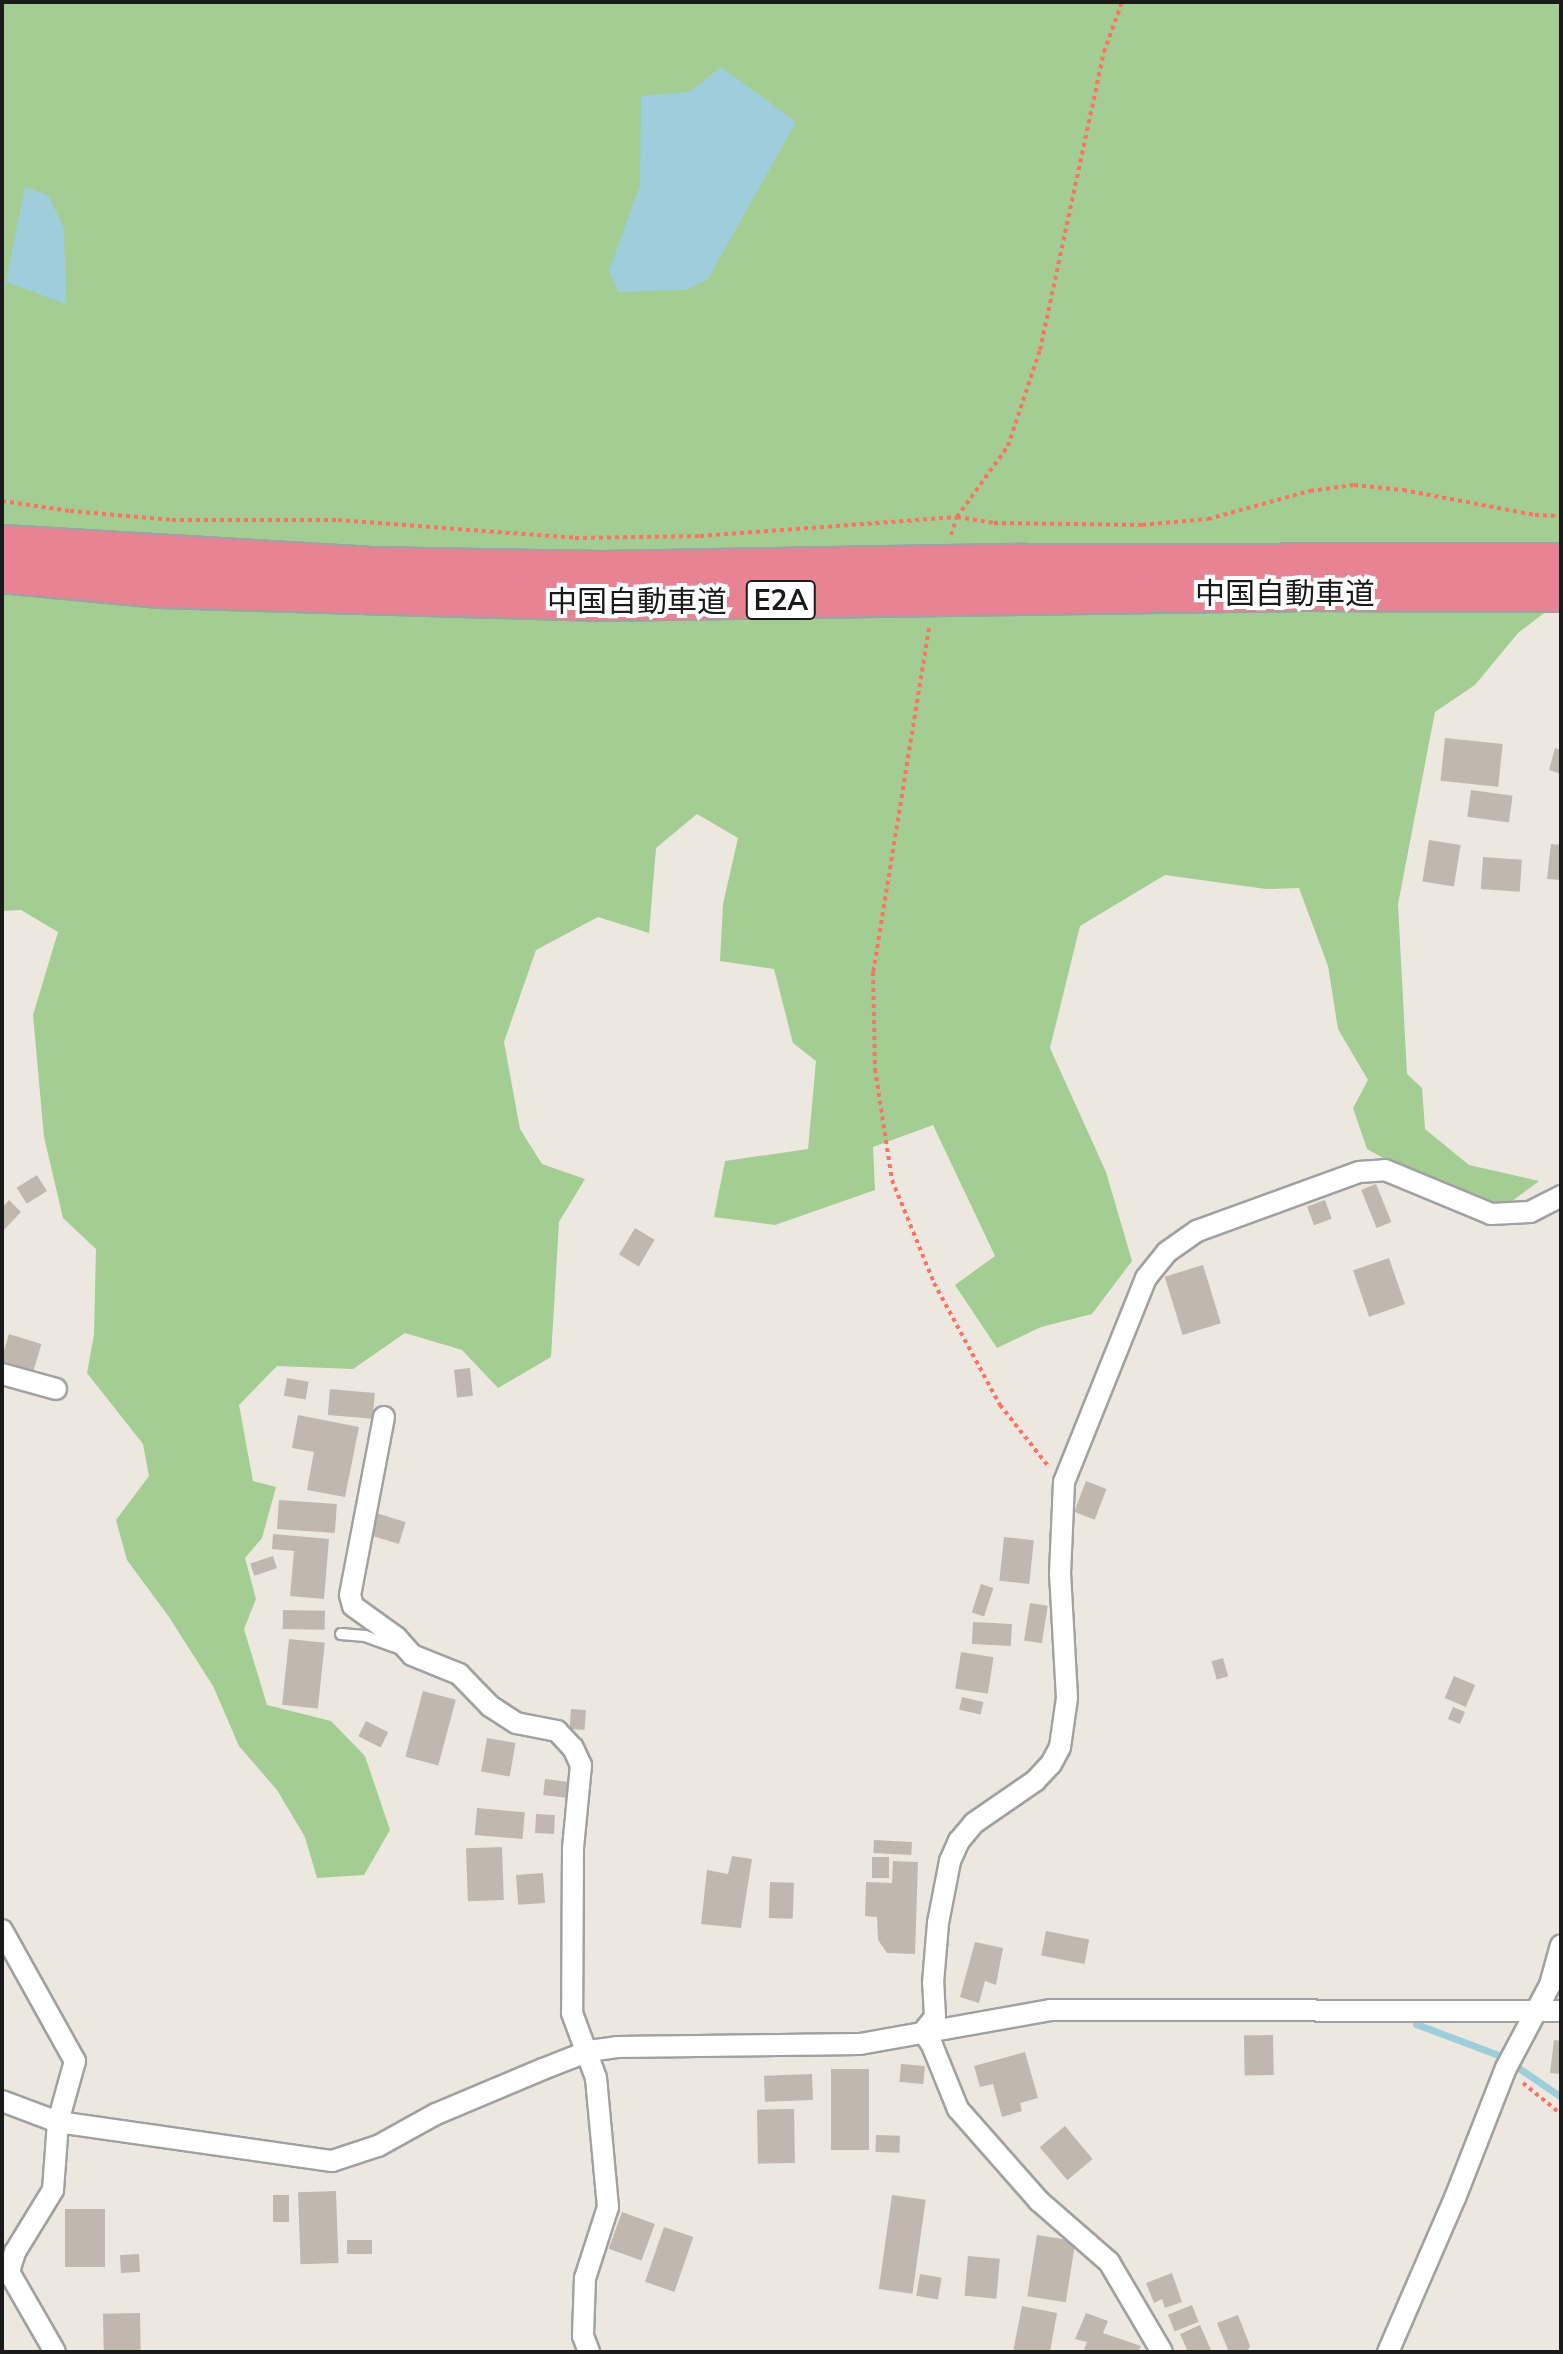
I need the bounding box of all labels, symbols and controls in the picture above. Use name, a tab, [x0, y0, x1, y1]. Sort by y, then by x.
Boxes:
street label: 中国自動車道	[1195, 575, 1375, 611]
road number: E2A	[745, 576, 817, 624]
street label: 中国自動車道	[547, 583, 727, 619]

